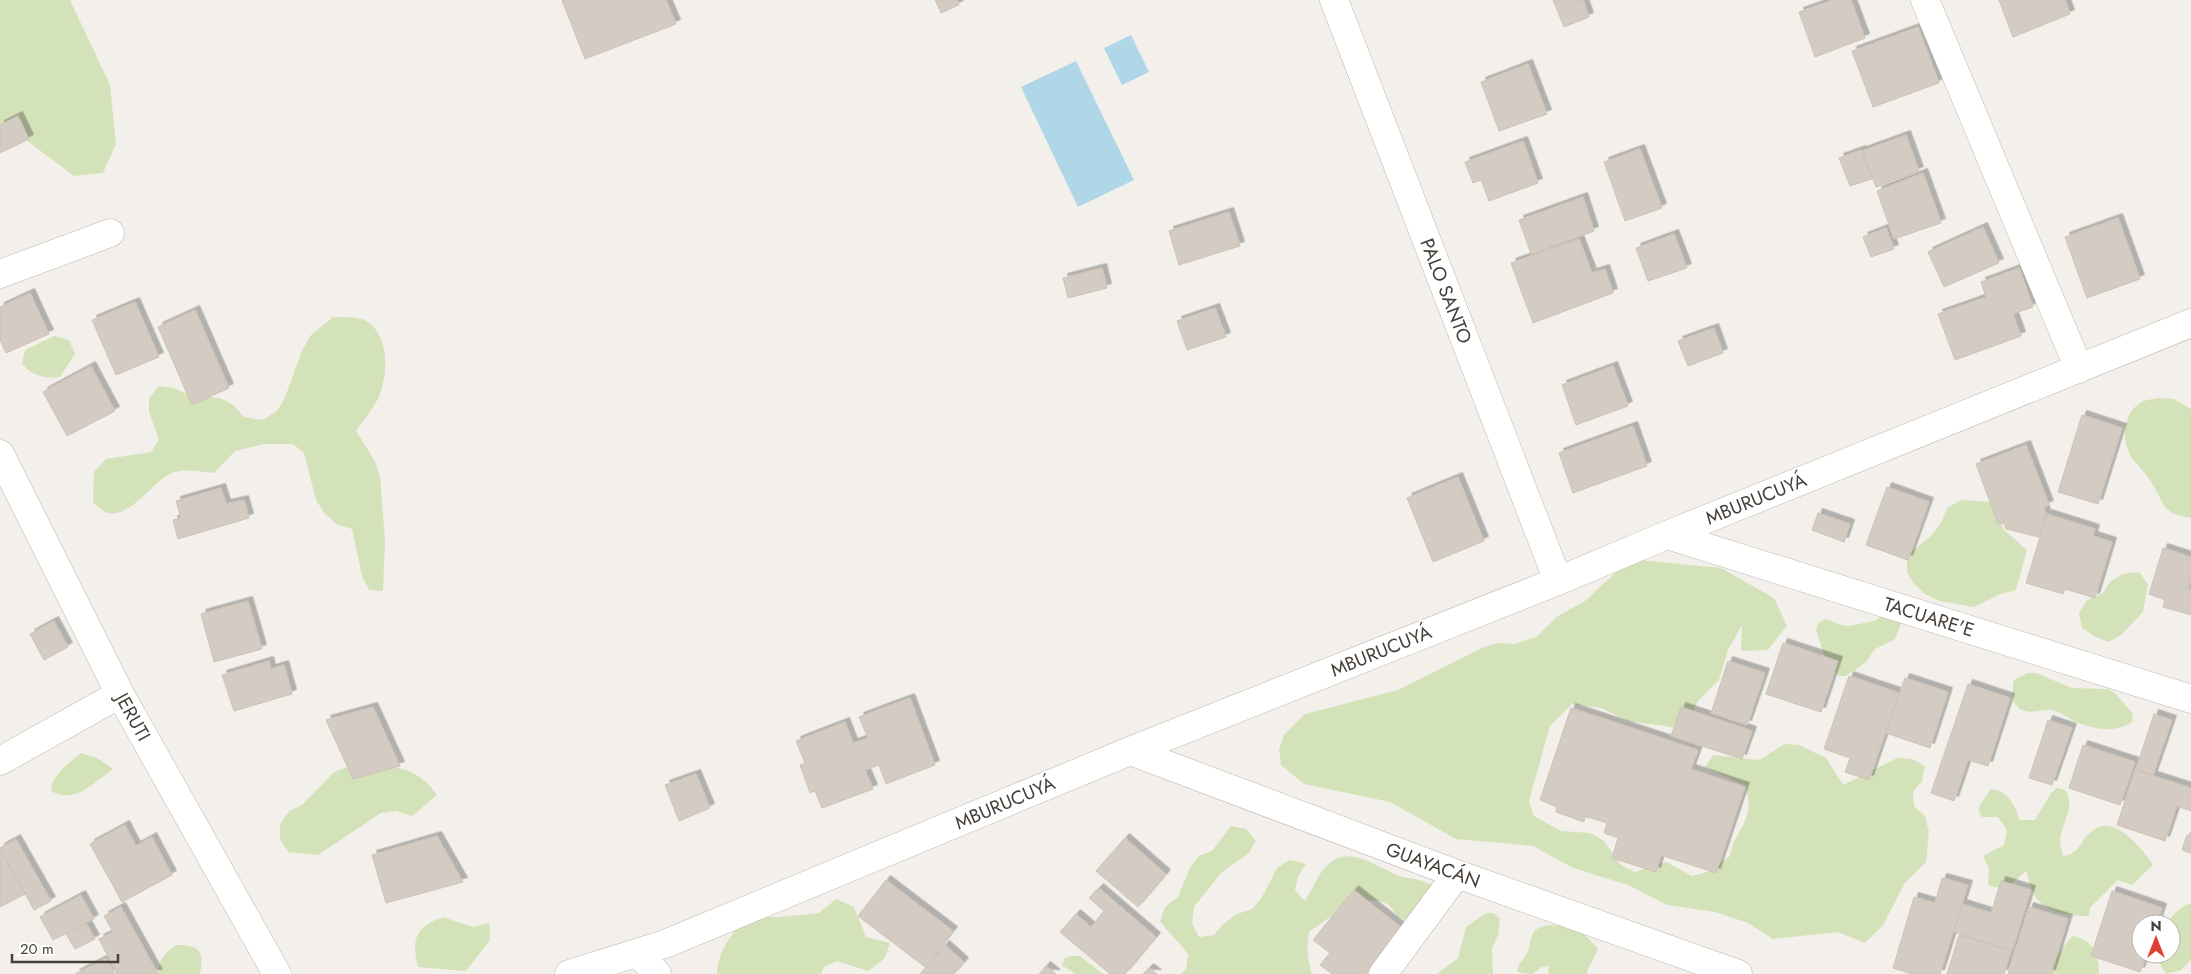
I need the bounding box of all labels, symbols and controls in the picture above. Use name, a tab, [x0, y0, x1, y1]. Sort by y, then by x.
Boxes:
street label: PALO SANTO	[1414, 234, 1478, 348]
street label: MBURUCUYÁ	[1702, 466, 1811, 531]
street label: TACUARE'E	[1880, 590, 1978, 644]
street label: MBURUCUYÁ	[1327, 618, 1436, 683]
street label: JERUTI	[107, 686, 157, 746]
street label: MBURUCUYÁ	[951, 770, 1060, 836]
street label: GUAYACÁN	[1382, 835, 1484, 895]
north arrow	[2131, 914, 2181, 964]
text: N	[2150, 916, 2162, 936]
scale bar	[12, 932, 119, 964]
text: 20 m	[20, 938, 54, 960]

